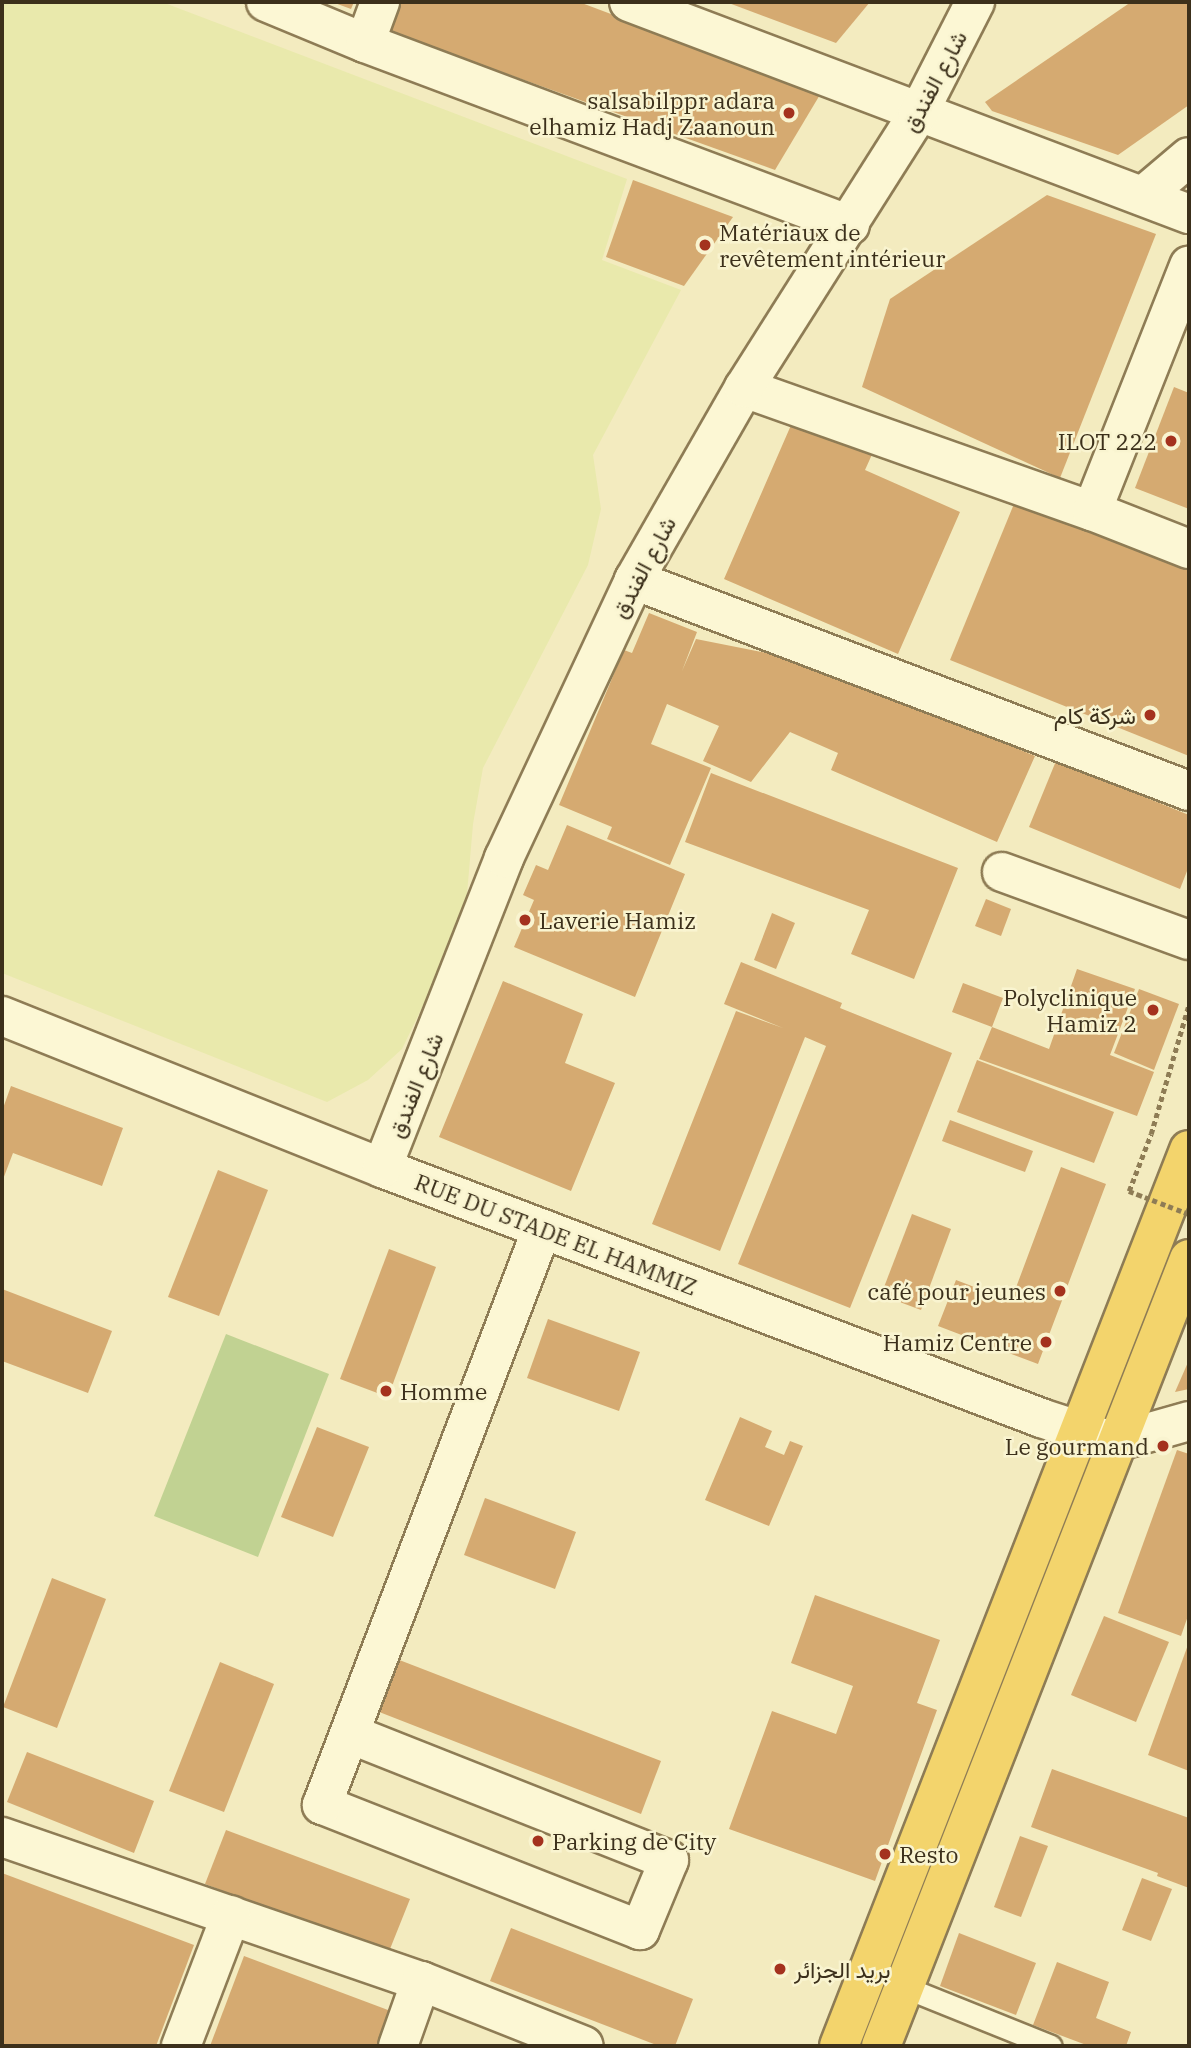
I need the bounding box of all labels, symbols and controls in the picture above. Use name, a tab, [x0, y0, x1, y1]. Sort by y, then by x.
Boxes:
street label: شارع الفندق	[896, 26, 972, 136]
place label: salsabilppr adara elhamiz Hadj Zaanoun	[529, 86, 775, 140]
marker: salsabilppr adara elhamiz Hadj Zaanoun	[781, 105, 797, 121]
place label: Matériaux de revêtement intérieur	[719, 218, 945, 272]
marker: Matériaux de revêtement intérieur	[697, 237, 713, 253]
place label: ILOT 222	[1058, 427, 1157, 455]
marker: ILOT 222	[1163, 433, 1179, 449]
street label: شارع الفندق	[605, 512, 681, 622]
place label: شركة كام	[1054, 701, 1136, 729]
marker: شركة كام	[1142, 707, 1158, 723]
place label: Laverie Hamiz	[539, 906, 696, 934]
marker: Laverie Hamiz	[517, 912, 533, 928]
place label: Polyclinique Hamiz 2	[1003, 983, 1137, 1037]
marker: Polyclinique Hamiz 2	[1143, 1000, 1163, 1020]
street label: شارع الفندق	[381, 1028, 449, 1142]
street label: RUE DU STADE EL HAMMIZ	[411, 1167, 701, 1301]
place label: café pour jeunes	[868, 1277, 1046, 1305]
marker: café pour jeunes	[1052, 1283, 1068, 1299]
place label: Hamiz Centre	[883, 1328, 1032, 1356]
marker: Hamiz Centre	[1038, 1334, 1054, 1350]
place label: Homme	[400, 1377, 487, 1405]
marker: Homme	[378, 1383, 394, 1399]
place label: Le gourmand	[1005, 1432, 1149, 1460]
marker: Le gourmand	[1155, 1438, 1171, 1454]
place label: Parking de City	[552, 1827, 716, 1855]
marker: Parking de City	[530, 1833, 546, 1849]
place label: Resto	[899, 1840, 959, 1868]
marker: Resto	[877, 1846, 893, 1862]
place label: بريد الجزائر	[794, 1955, 891, 1983]
marker: بريد الجزائر	[772, 1961, 788, 1977]

